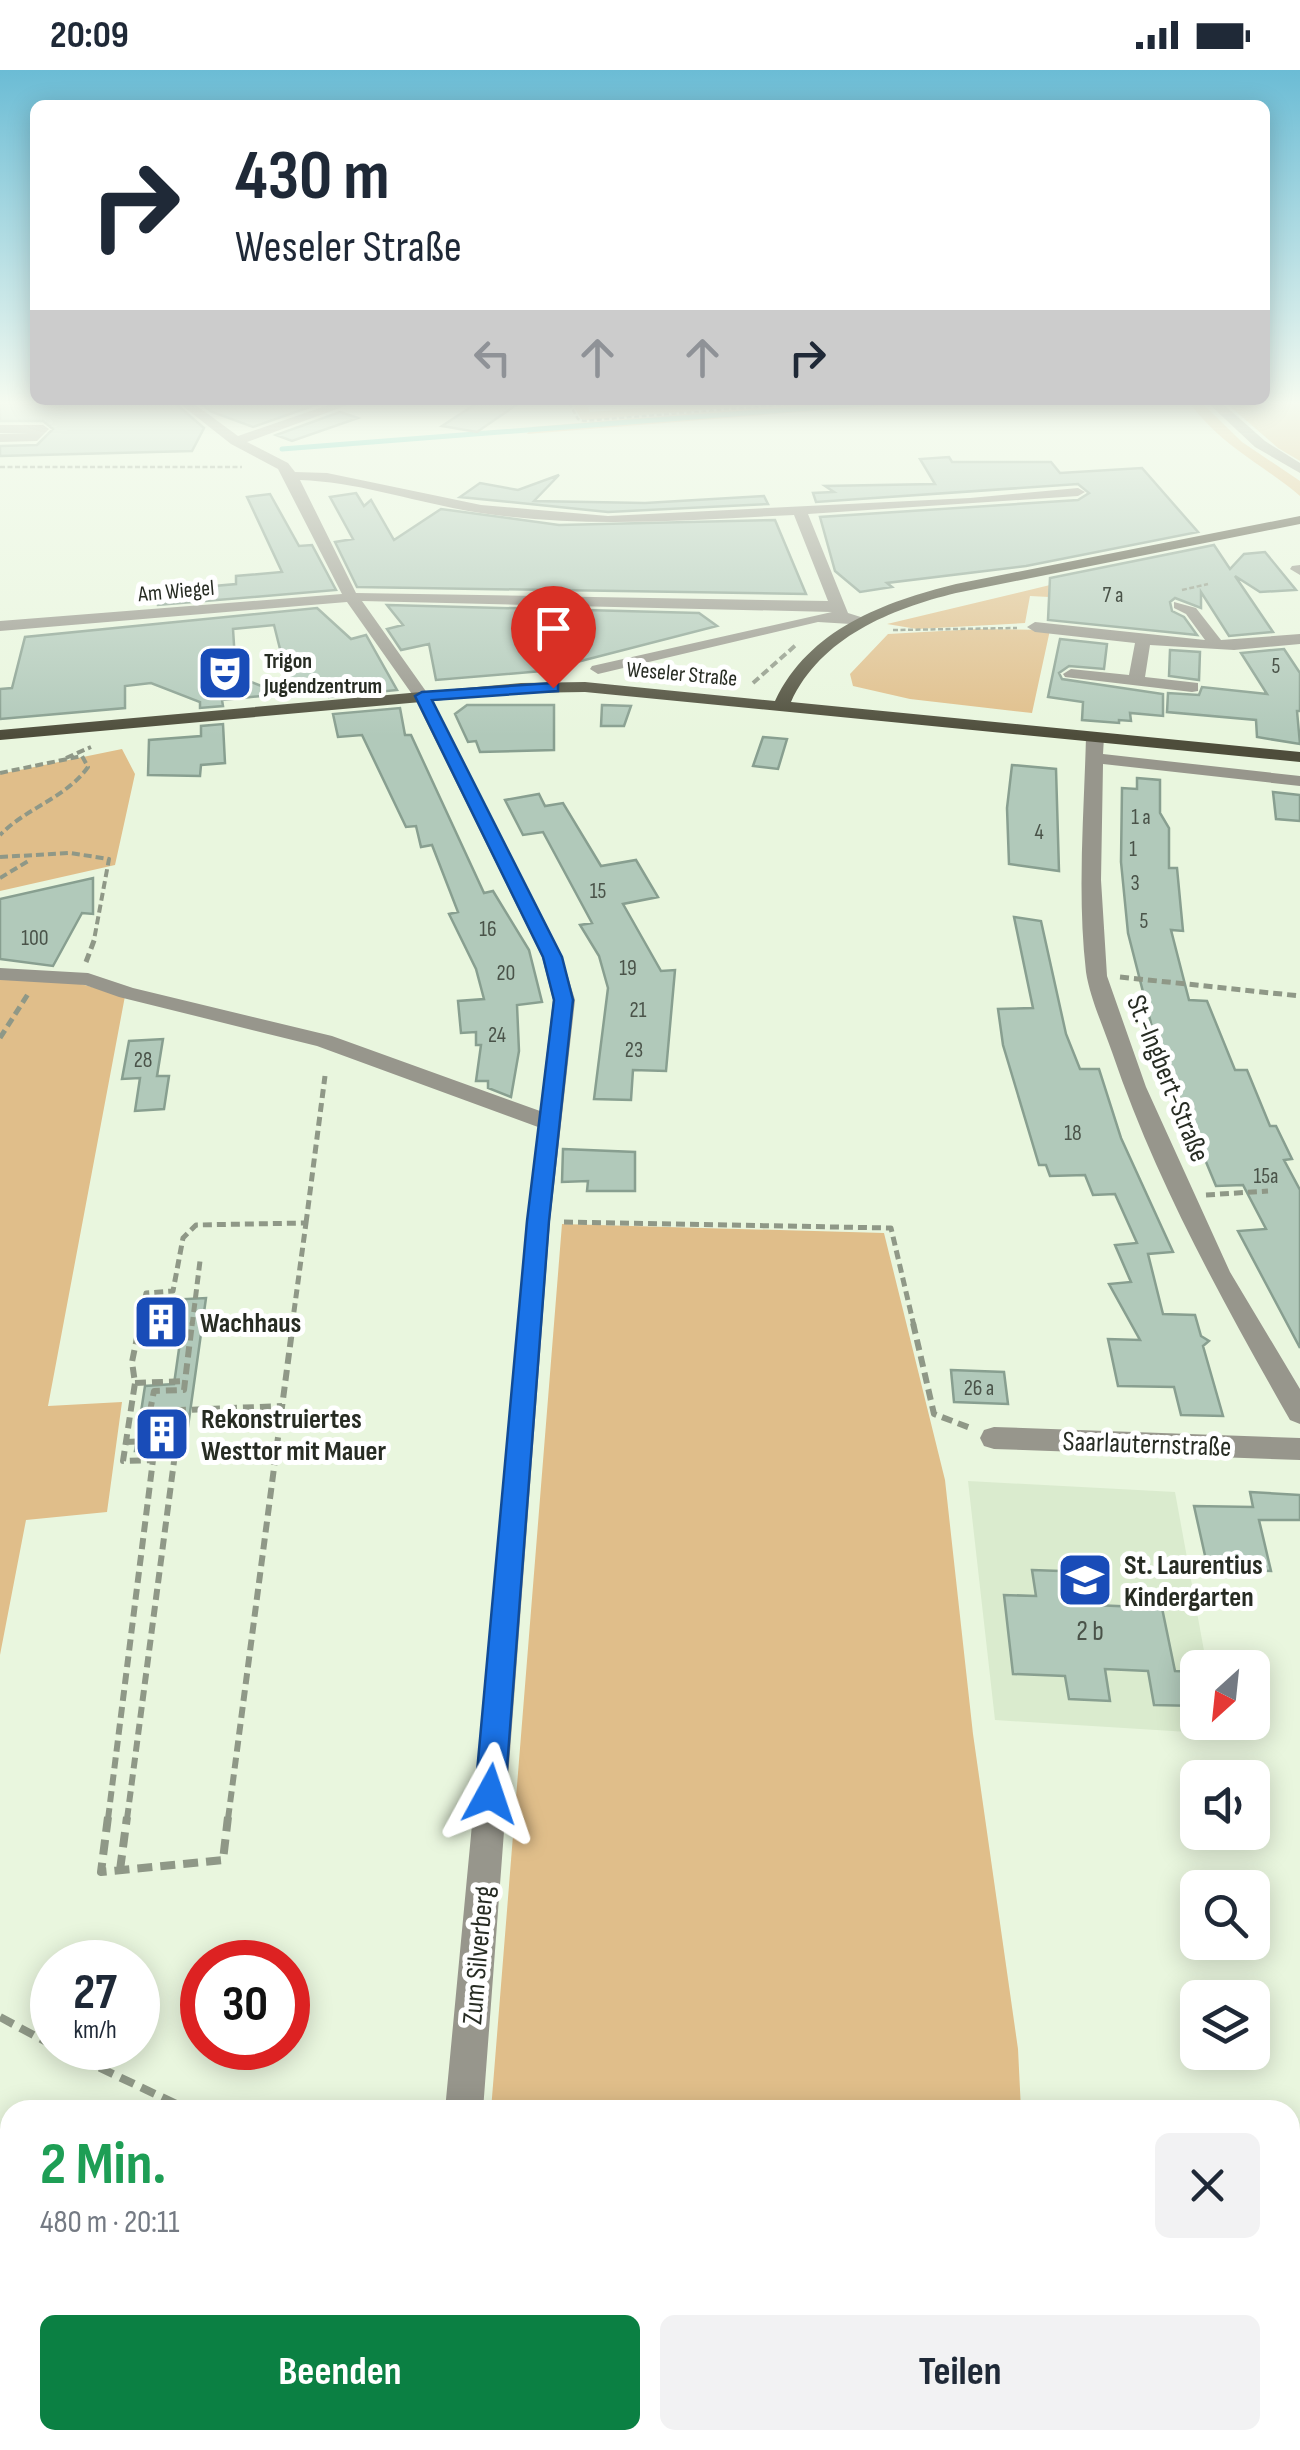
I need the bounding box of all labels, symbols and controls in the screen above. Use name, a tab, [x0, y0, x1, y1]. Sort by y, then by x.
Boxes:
text: 20:09	[50, 13, 129, 58]
text: 430 m	[235, 135, 390, 219]
icon: right	[70, 140, 200, 270]
text: Weseler Straße	[235, 220, 462, 275]
icon: left	[465, 330, 520, 385]
icon: ahead	[570, 330, 625, 385]
icon: ahead	[675, 330, 730, 385]
icon: right	[780, 330, 835, 385]
street label: Am Wiegel	[136, 575, 215, 608]
house number: 7 a	[1103, 582, 1123, 609]
pin	[511, 586, 596, 689]
icon: arrive	[526, 601, 581, 656]
theatre icon: Trigon Jugendzentrum	[195, 643, 255, 703]
place label: Trigon Jugendzentrum	[263, 648, 382, 700]
house number: 5	[1272, 653, 1281, 680]
street label: Weseler Straße	[625, 656, 738, 693]
house number: 1 a	[1131, 804, 1151, 831]
house number: 4	[1034, 819, 1044, 846]
house number: 1	[1129, 836, 1137, 863]
house number: 3	[1130, 870, 1140, 897]
house number: 15	[590, 878, 606, 905]
house number: 5	[1140, 908, 1149, 935]
house number: 16	[479, 916, 497, 943]
house number: 100	[21, 925, 49, 952]
house number: 19	[619, 955, 637, 982]
house number: 20	[497, 960, 515, 987]
street label: St.-Ingbert-Straße	[1119, 990, 1216, 1167]
house number: 21	[630, 997, 647, 1024]
house number: 24	[488, 1022, 506, 1049]
house number: 23	[625, 1037, 643, 1064]
house number: 28	[134, 1047, 152, 1074]
house number: 18	[1064, 1120, 1082, 1147]
house number: 15a	[1254, 1163, 1279, 1190]
building icon: Wachhaus	[131, 1292, 191, 1352]
place label: Wachhaus	[200, 1307, 301, 1340]
house number: 26 a	[964, 1375, 994, 1402]
place label: Rekonstruiertes Westtor mit Mauer	[201, 1403, 386, 1468]
building icon: Rekonstruiertes Westtor mit Mauer	[132, 1404, 192, 1464]
street label: Saarlauternstraße	[1062, 1425, 1232, 1464]
place label: St. Laurentius Kindergarten	[1124, 1549, 1263, 1614]
school or university icon: St. Laurentius Kindergarten	[1055, 1550, 1115, 1610]
house number: 2 b	[1076, 1615, 1104, 1648]
north arrow	[1180, 1650, 1270, 1740]
map controls	[1180, 1650, 1270, 2070]
position arrow	[438, 1742, 542, 1846]
button: sound	[1180, 1760, 1270, 1850]
button: search	[1180, 1870, 1270, 1960]
street label: Zum Silverberg	[456, 1884, 501, 2026]
speed limit sign: 30	[180, 1940, 310, 2070]
text: 27	[73, 1963, 117, 2023]
button: layers	[1180, 1980, 1270, 2070]
text: km/h	[73, 2015, 117, 2046]
text: 2 Min.	[40, 2129, 166, 2201]
button: close	[1155, 2133, 1260, 2238]
text: 480 m · 20:11	[40, 2203, 179, 2242]
button: Beenden	[40, 2315, 640, 2430]
button: Teilen	[660, 2315, 1260, 2430]

